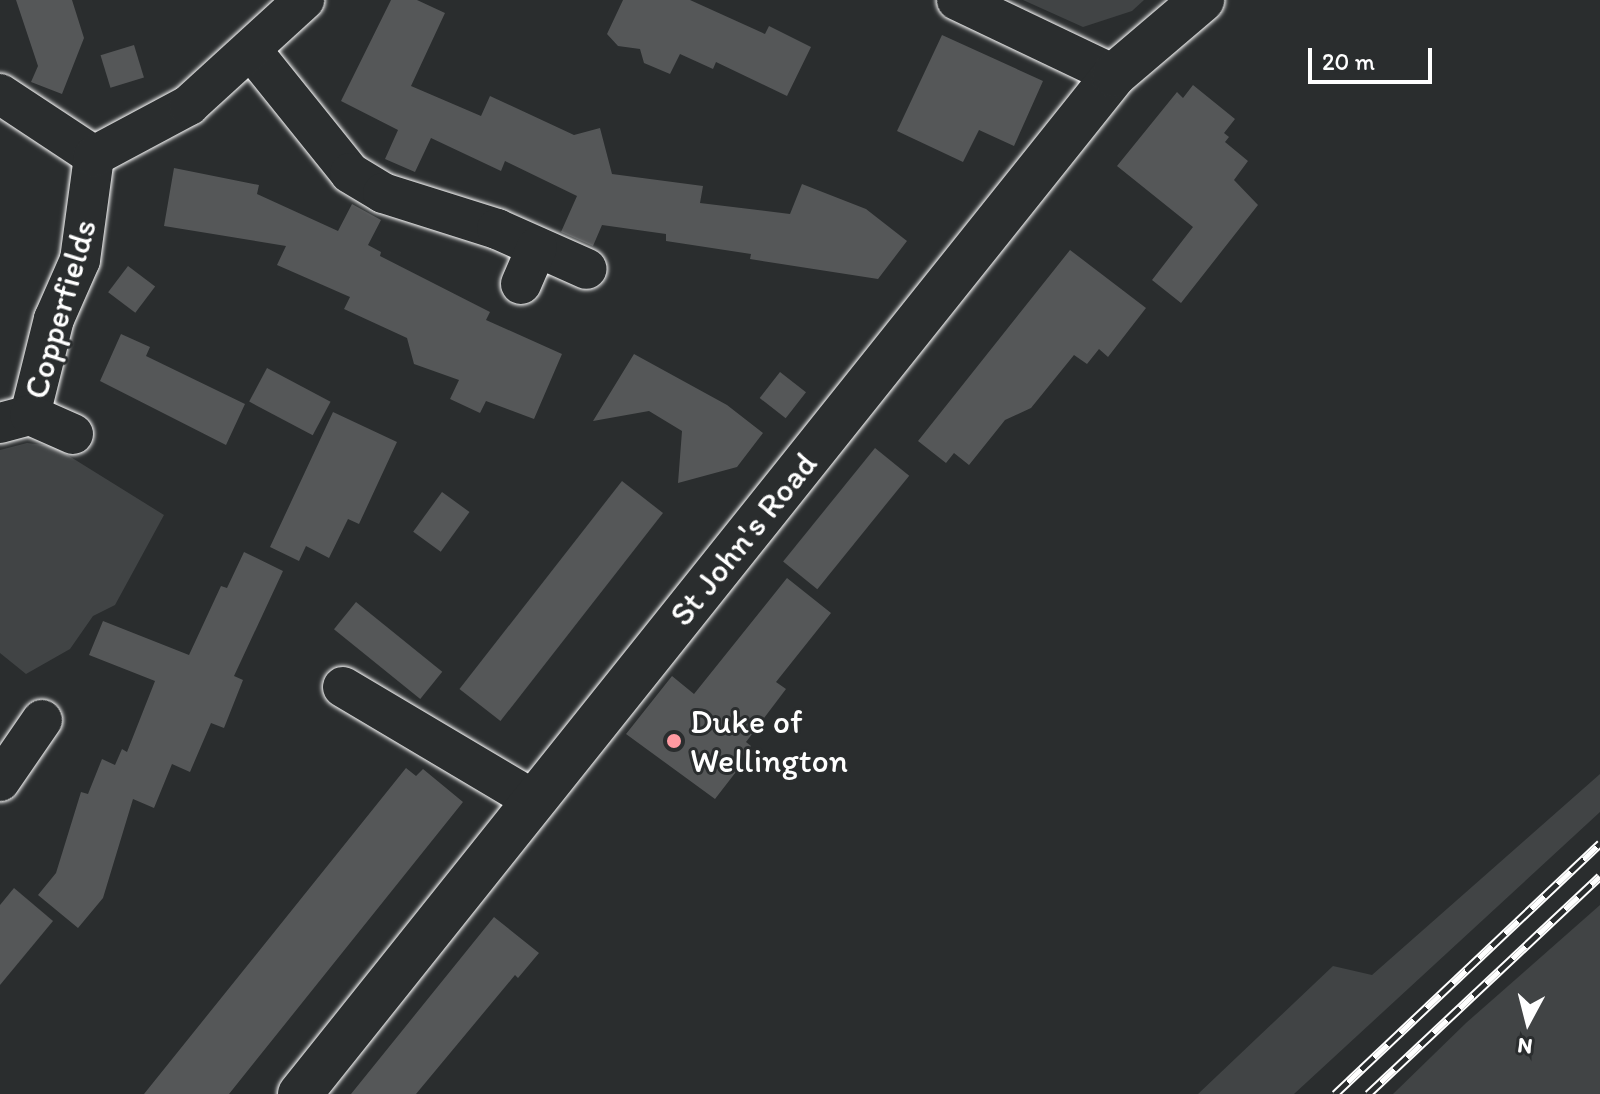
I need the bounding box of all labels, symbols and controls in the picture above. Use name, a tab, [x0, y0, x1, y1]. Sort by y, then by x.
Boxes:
scale bar	[1312, 32, 1436, 82]
text: 20 m	[1322, 47, 1375, 76]
street label: Copperfields	[15, 215, 105, 403]
street label: St John's Road	[660, 444, 826, 634]
place label: Duke of Wellington	[690, 701, 848, 780]
marker: Duke of Wellington	[665, 732, 683, 750]
north arrow	[1488, 982, 1568, 1062]
text: N	[1516, 1032, 1534, 1061]

